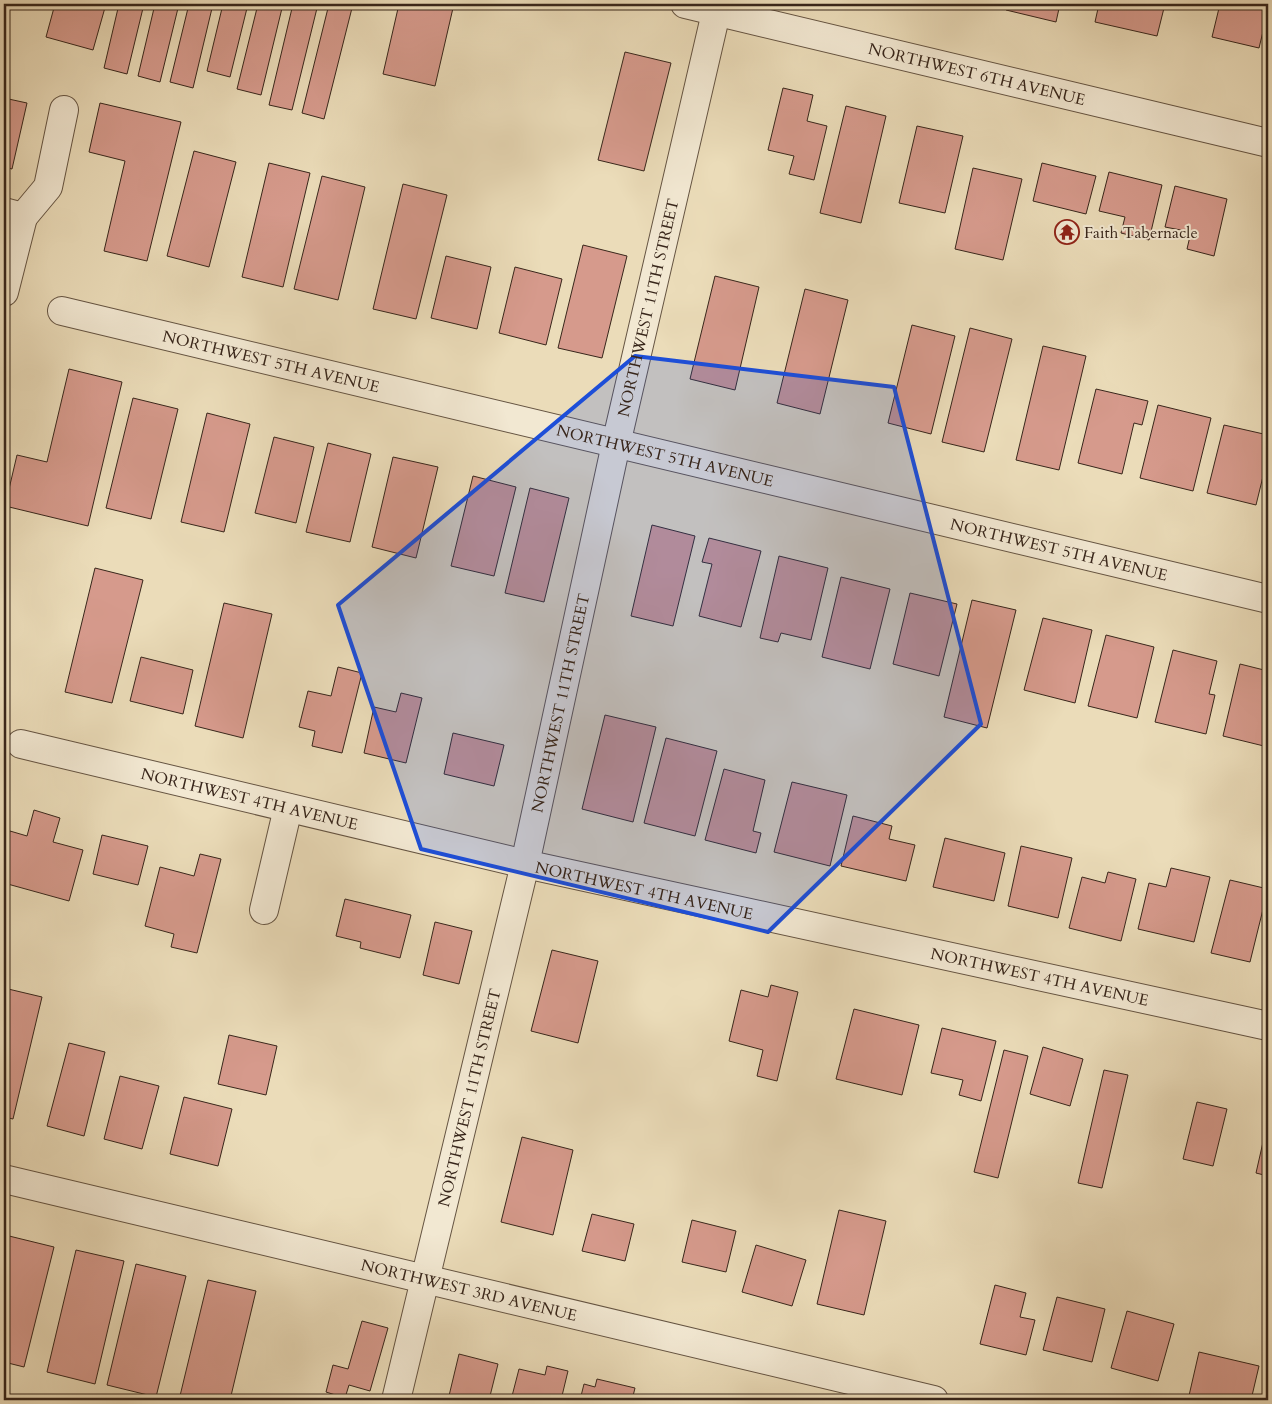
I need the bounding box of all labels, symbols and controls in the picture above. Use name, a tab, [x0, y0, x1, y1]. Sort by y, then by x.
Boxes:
street label: NORTHWEST 6TH AVENUE	[866, 38, 1087, 111]
street label: NORTHWEST 11TH STREET	[613, 196, 685, 419]
temple icon: Faith Tabernacle	[1054, 219, 1080, 245]
place label: Faith Tabernacle	[1084, 222, 1198, 244]
street label: NORTHWEST 5TH AVENUE	[160, 325, 382, 398]
street label: NORTHWEST 5TH AVENUE	[554, 419, 776, 493]
street label: NORTHWEST 5TH AVENUE	[948, 514, 1170, 587]
street label: NORTHWEST 11TH STREET	[526, 591, 595, 815]
street label: NORTHWEST 4TH AVENUE	[139, 763, 360, 836]
street label: NORTHWEST 4TH AVENUE	[533, 856, 755, 925]
street label: NORTHWEST 4TH AVENUE	[929, 943, 1151, 1012]
street label: NORTHWEST 11TH STREET	[433, 986, 507, 1209]
street label: NORTHWEST 3RD AVENUE	[359, 1254, 579, 1327]

